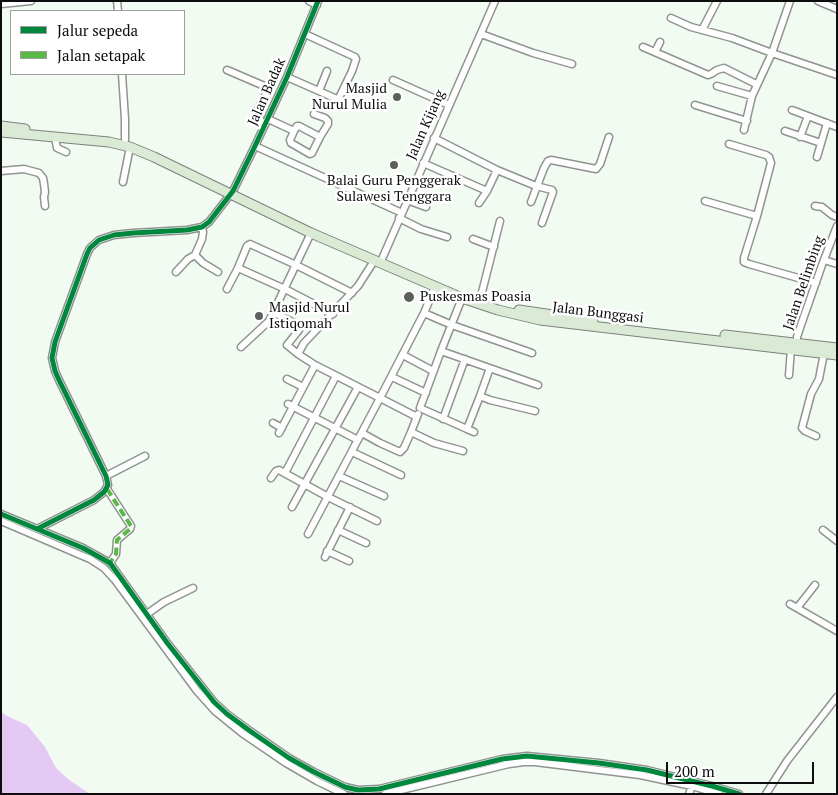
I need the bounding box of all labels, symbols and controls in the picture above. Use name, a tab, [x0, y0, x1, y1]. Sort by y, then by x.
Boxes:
legend	[10, 10, 185, 75]
text: Jalur sepeda	[57, 20, 138, 40]
text: Jalan setapak	[57, 45, 145, 65]
street label: Jalan Badak	[245, 55, 289, 129]
place label: Masjid Nurul Mulia	[312, 81, 387, 114]
street label: Jalan Kijang	[403, 87, 449, 163]
marker: Masjid Nurul Mulia	[391, 91, 403, 103]
marker: Balai Guru Penggerak Sulawesi Tenggara	[388, 159, 400, 171]
place label: Balai Guru Penggerak Sulawesi Tenggara	[327, 173, 461, 206]
street label: Jalan Belimbing	[780, 234, 828, 332]
place label: Puskesmas Poasia	[420, 289, 531, 305]
marker: Puskesmas Poasia	[402, 290, 416, 304]
street label: Jalan Bunggasi	[551, 299, 645, 327]
place label: Masjid Nurul Istiqomah	[269, 300, 350, 332]
marker: Masjid Nurul Istiqomah	[253, 310, 265, 322]
scale bar	[668, 752, 816, 784]
text: 200 m	[674, 761, 715, 781]

